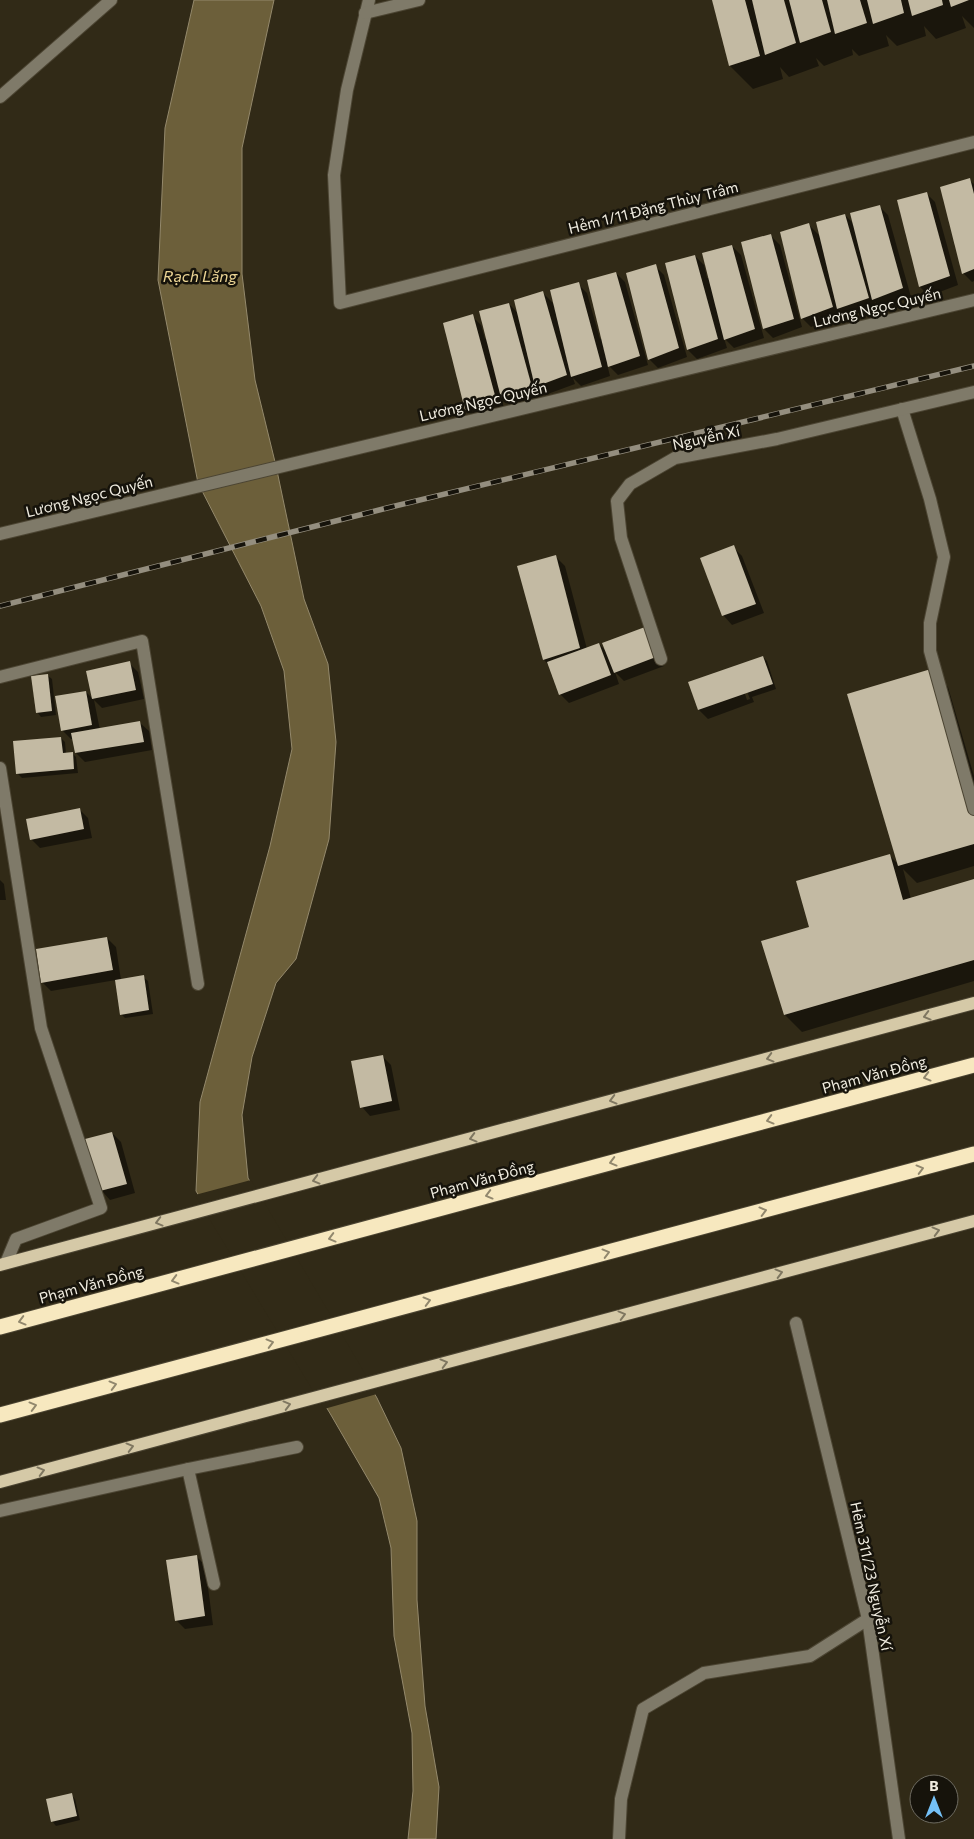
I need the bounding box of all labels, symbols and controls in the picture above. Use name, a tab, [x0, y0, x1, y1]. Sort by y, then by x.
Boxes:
street label: Hẻm 1/11 Đặng Thùy Trâm	[566, 177, 740, 237]
water label: Rạch Lăng	[163, 266, 239, 285]
street label: Lương Ngọc Quyến	[811, 284, 943, 330]
street label: Lương Ngọc Quyến	[417, 378, 549, 424]
street label: Nguyễn Xí	[671, 421, 743, 453]
street label: Lương Ngọc Quyến	[24, 471, 154, 521]
one-way arrow	[922, 1010, 931, 1021]
street label: Phạm Văn Đồng	[820, 1051, 928, 1097]
one-way arrow	[766, 1052, 774, 1063]
one-way arrow	[923, 1072, 931, 1082]
one-way arrow	[610, 1095, 618, 1105]
one-way arrow	[766, 1114, 775, 1124]
one-way arrow	[469, 1132, 478, 1143]
street label: Phạm Văn Đồng	[428, 1156, 536, 1202]
one-way arrow	[609, 1156, 618, 1167]
one-way arrow	[915, 1164, 924, 1175]
one-way arrow	[312, 1174, 321, 1185]
one-way arrow	[485, 1190, 493, 1200]
one-way arrow	[758, 1206, 767, 1217]
one-way arrow	[155, 1216, 164, 1227]
one-way arrow	[932, 1226, 940, 1236]
one-way arrow	[328, 1232, 336, 1242]
one-way arrow	[601, 1248, 610, 1259]
street label: Phạm Văn Đồng	[37, 1261, 145, 1307]
one-way arrow	[775, 1268, 783, 1278]
one-way arrow	[171, 1274, 180, 1284]
one-way arrow	[423, 1296, 431, 1306]
one-way arrow	[618, 1310, 626, 1320]
one-way arrow	[17, 1315, 26, 1326]
one-way arrow	[266, 1338, 275, 1349]
one-way arrow	[439, 1358, 448, 1369]
one-way arrow	[109, 1380, 118, 1391]
one-way arrow	[282, 1400, 291, 1411]
one-way arrow	[28, 1402, 37, 1412]
one-way arrow	[125, 1442, 134, 1453]
one-way arrow	[37, 1466, 46, 1477]
street label: Hẻm 311/23 Nguyễn Xí	[847, 1500, 897, 1653]
north arrow	[909, 1774, 959, 1824]
text: B	[929, 1777, 939, 1794]

